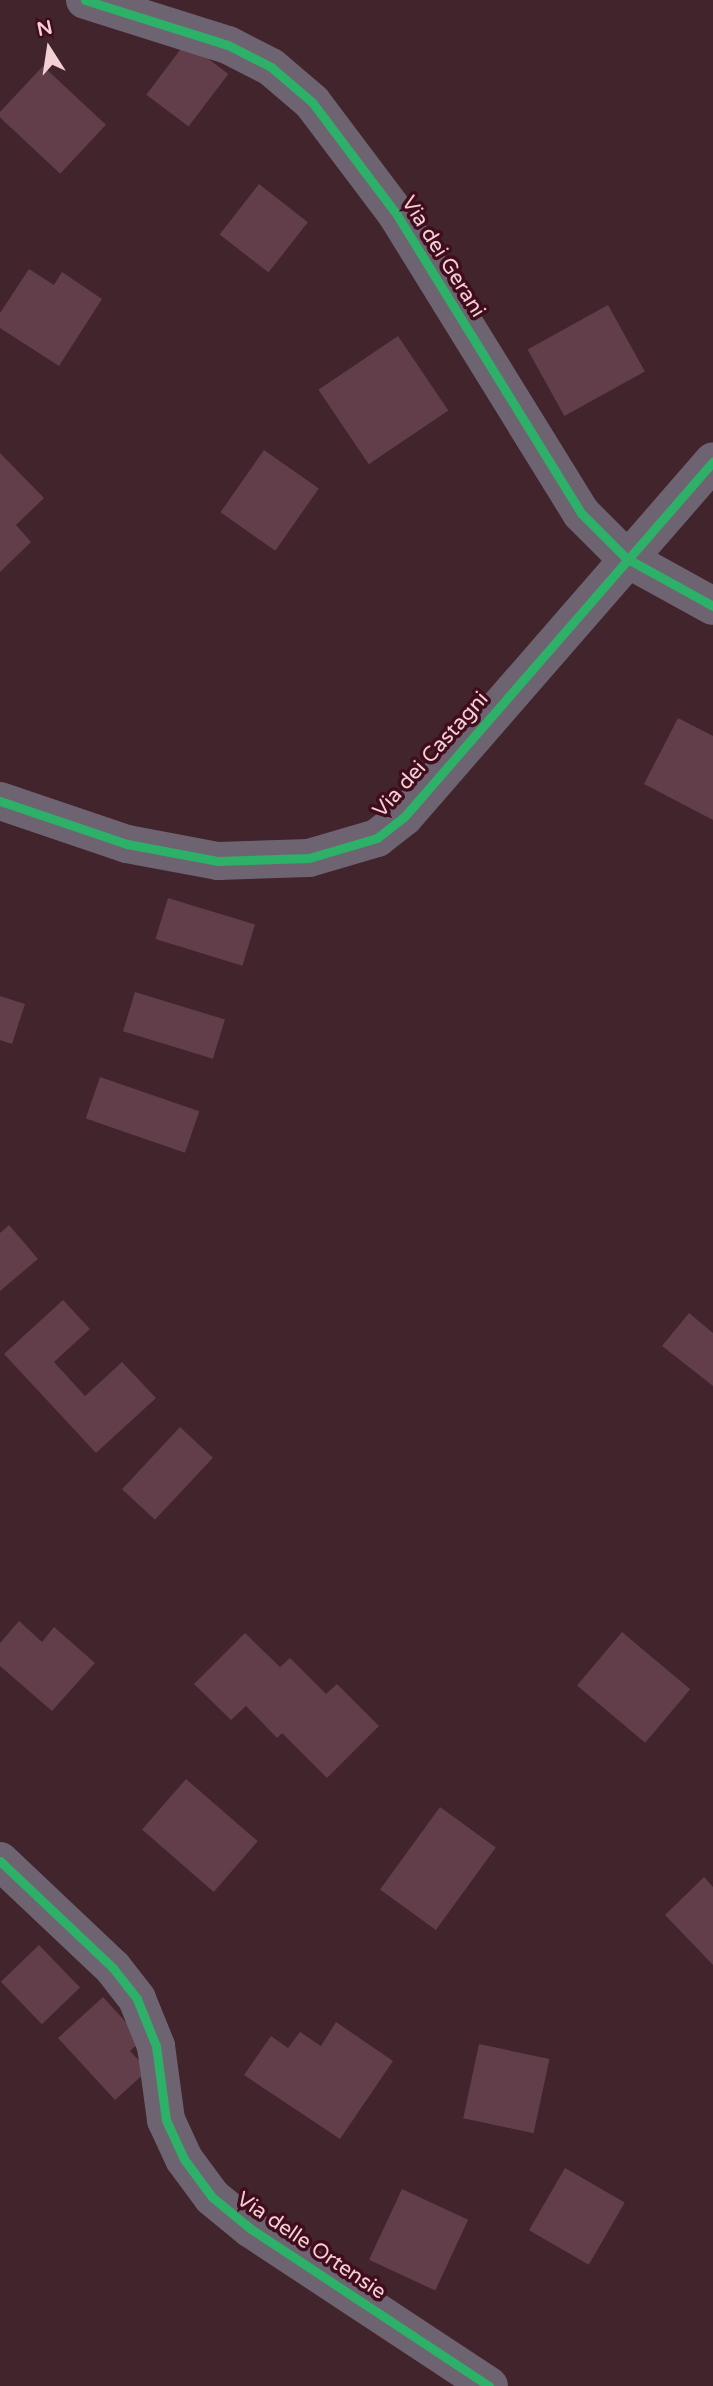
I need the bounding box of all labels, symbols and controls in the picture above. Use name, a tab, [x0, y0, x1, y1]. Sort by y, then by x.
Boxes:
north arrow	[14, 14, 84, 84]
text: N	[35, 16, 54, 41]
street label: Via dei Gerani	[396, 192, 490, 322]
street label: Via dei Castagni	[368, 687, 494, 823]
street label: Via delle Ortensie	[232, 2187, 390, 2305]

